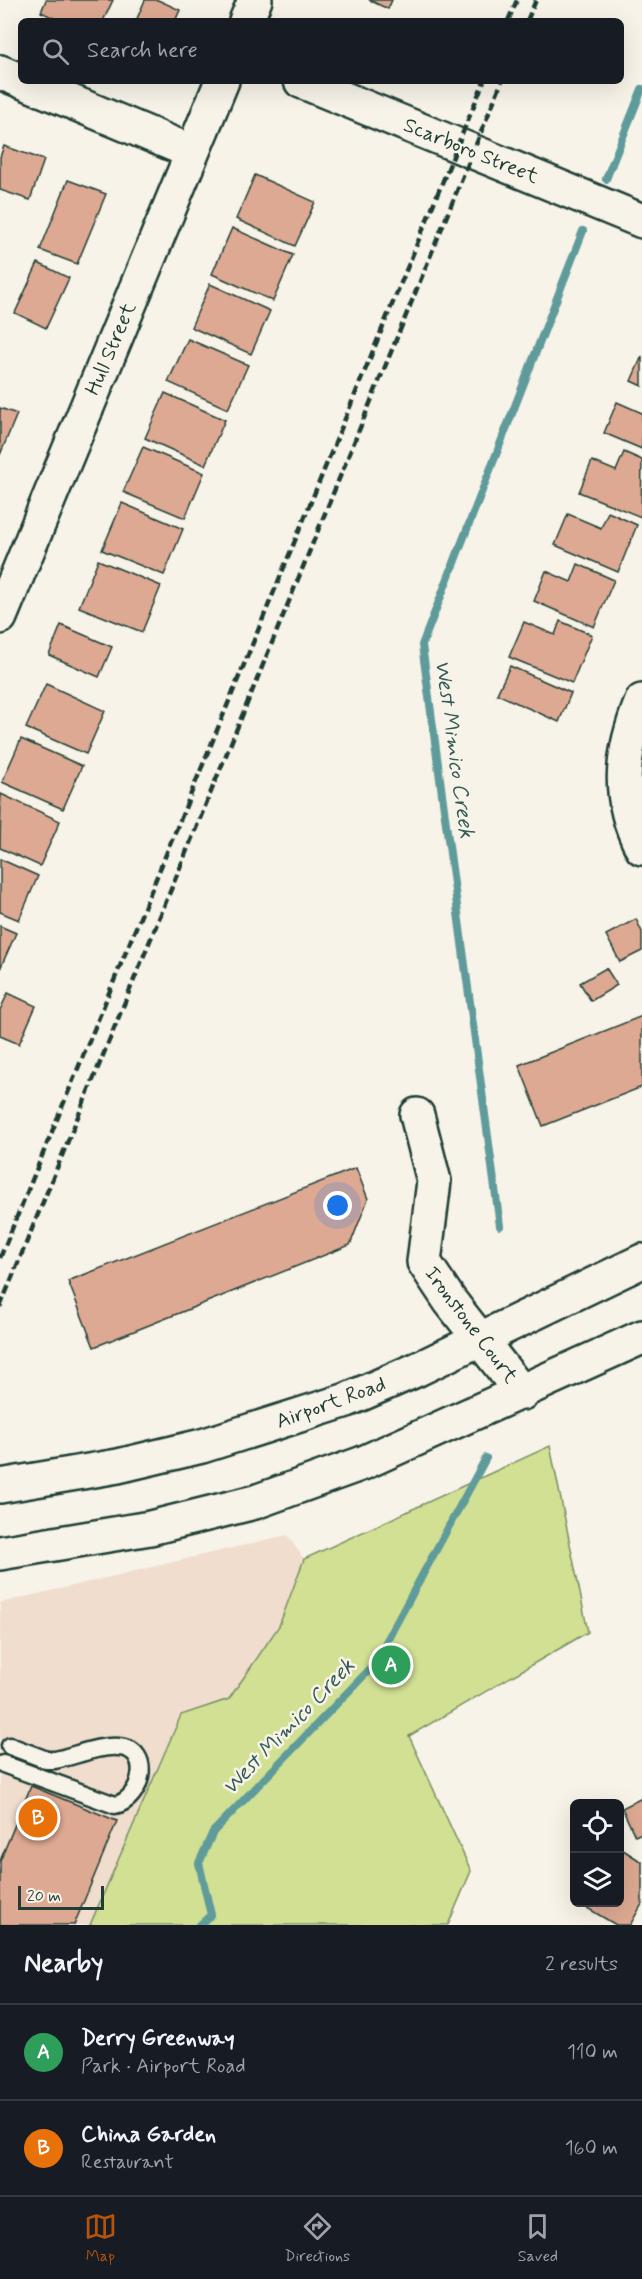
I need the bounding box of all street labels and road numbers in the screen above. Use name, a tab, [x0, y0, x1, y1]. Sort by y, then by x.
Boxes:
street label: Scarboro Street	[399, 111, 543, 191]
street label: Hull Street	[79, 298, 143, 400]
street label: Ironstone Court	[418, 1261, 525, 1390]
street label: Airport Road	[272, 1370, 390, 1436]

